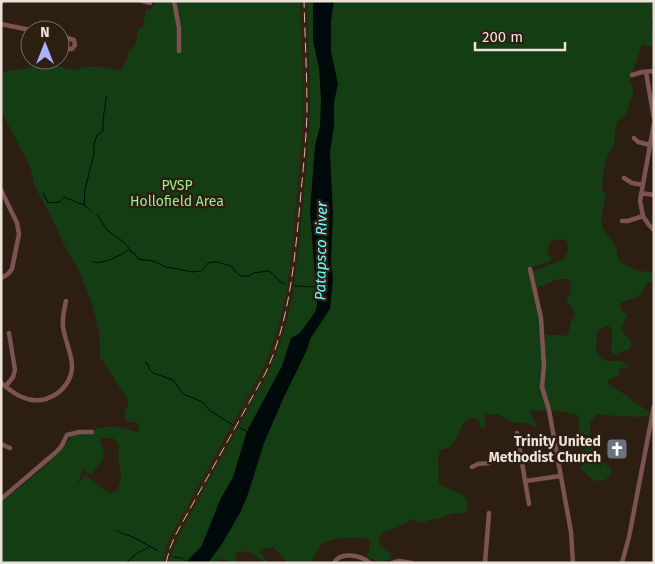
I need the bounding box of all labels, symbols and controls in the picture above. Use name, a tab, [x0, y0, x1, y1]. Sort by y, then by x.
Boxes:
north arrow	[20, 20, 70, 70]
scale bar	[475, 20, 565, 52]
text: N	[40, 24, 50, 41]
text: 200 m	[482, 28, 523, 46]
park label: PVSP Hollofield Area	[130, 177, 224, 210]
water label: Patapsco River	[311, 200, 331, 301]
place label: Trinity United Methodist Church	[489, 433, 601, 466]
church icon: Trinity United Methodist Church	[605, 437, 629, 461]

